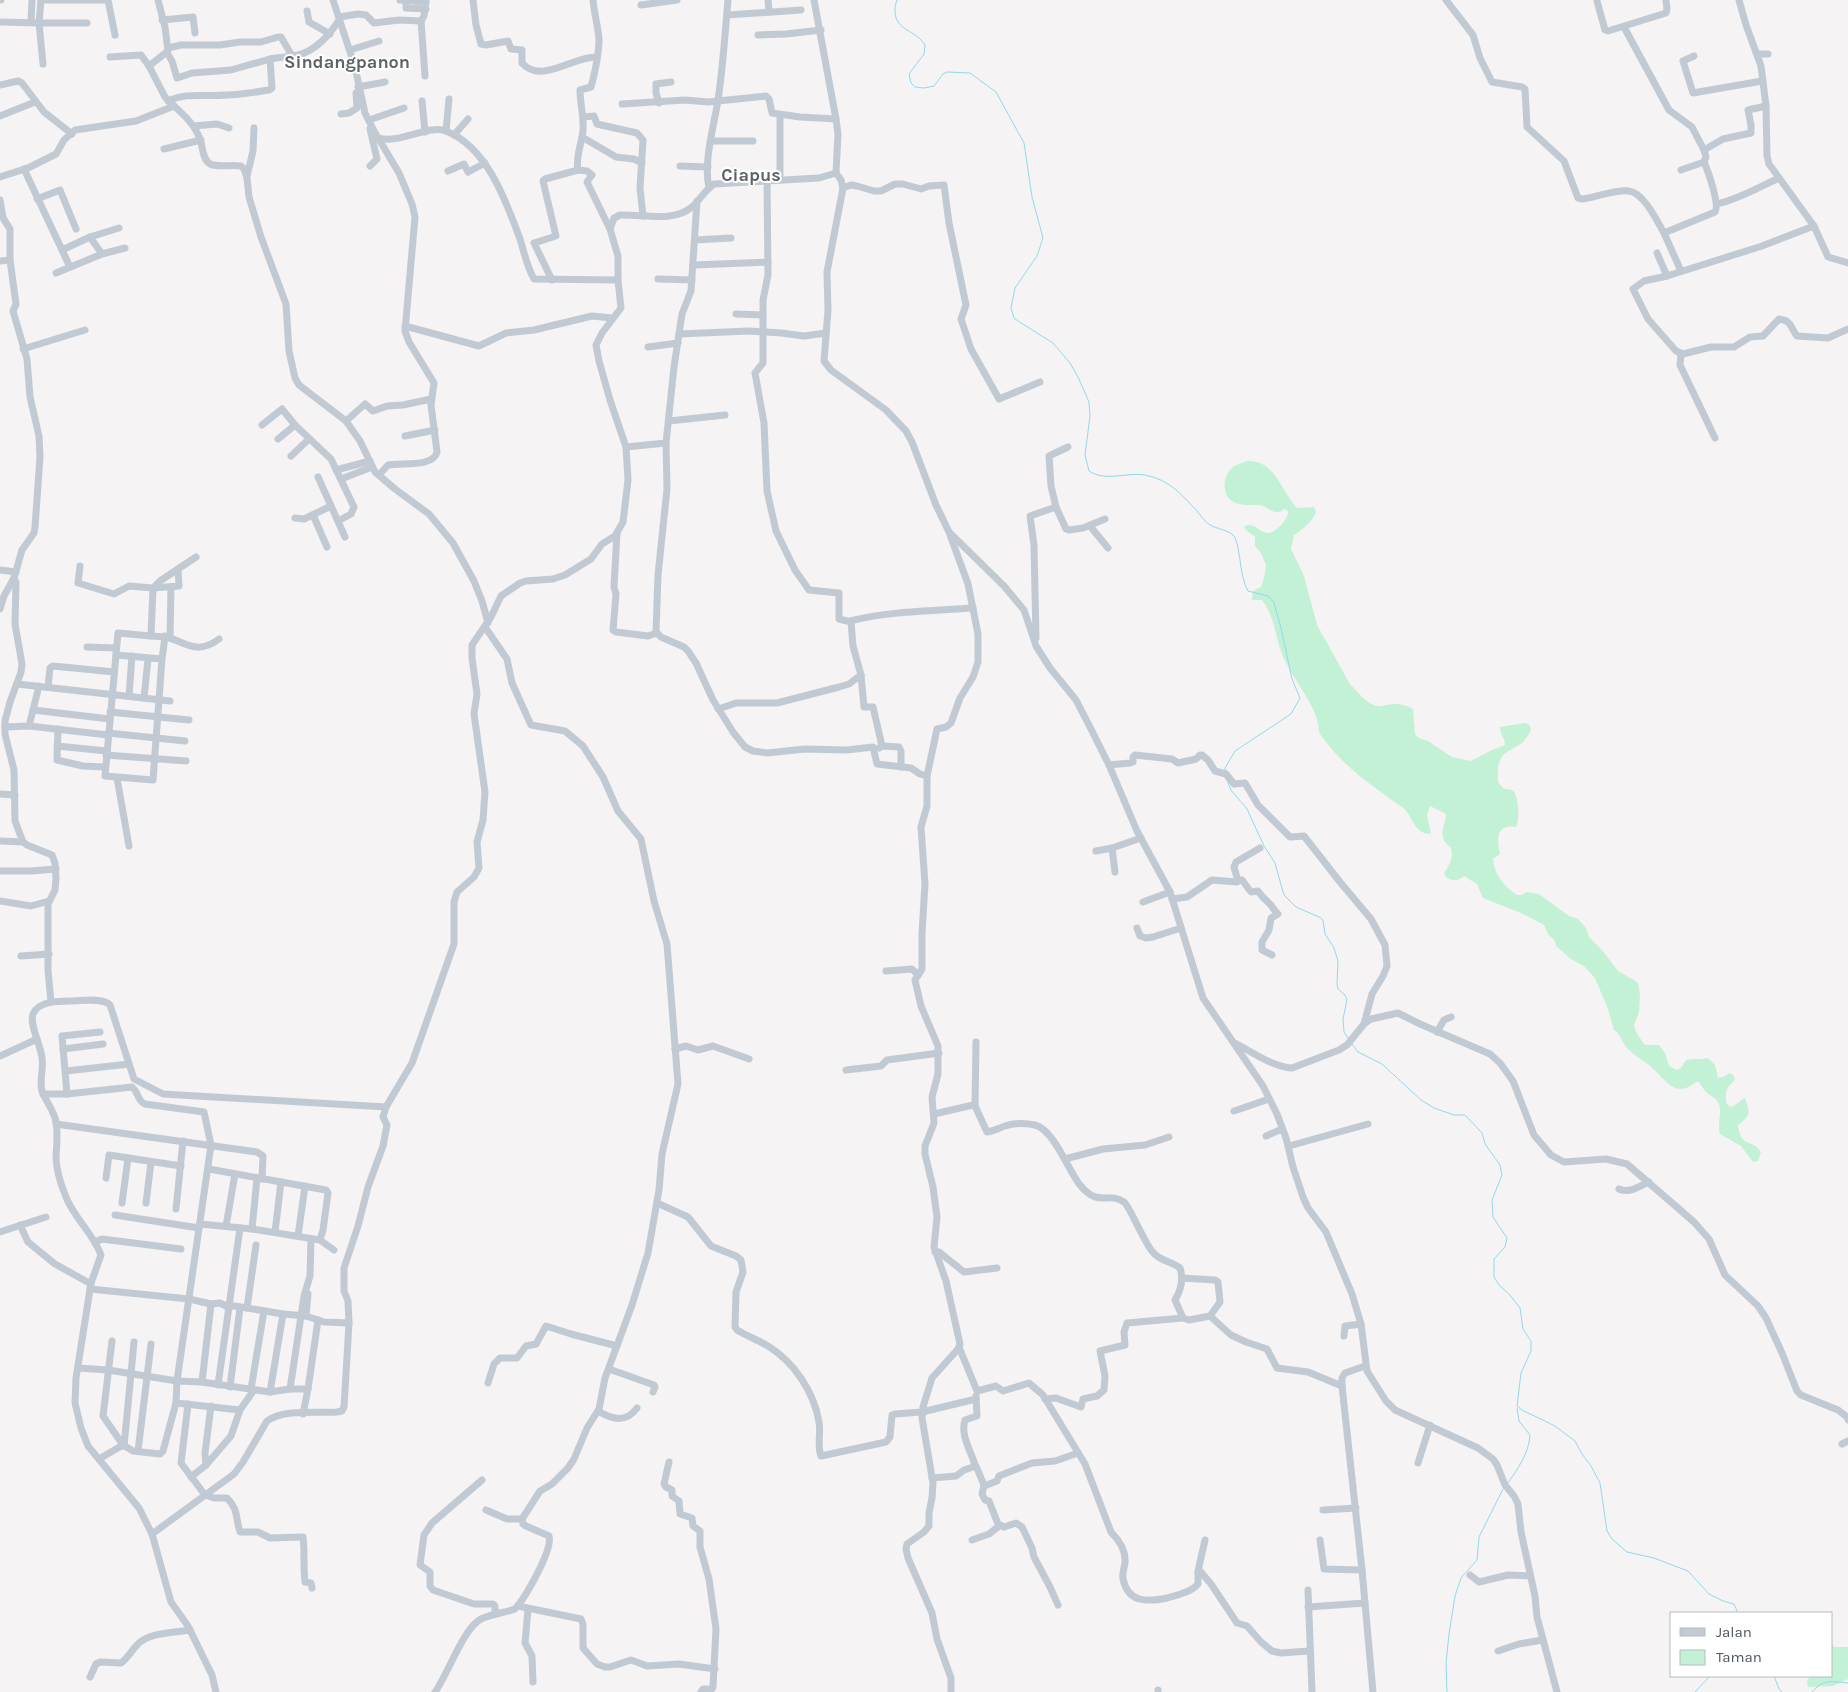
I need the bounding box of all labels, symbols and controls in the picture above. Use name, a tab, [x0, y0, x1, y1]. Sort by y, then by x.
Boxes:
district label: Sindangpanon	[284, 51, 410, 73]
district label: Ciapus	[721, 164, 781, 186]
legend	[1670, 1612, 1833, 1677]
text: Jalan	[1716, 1623, 1752, 1641]
text: Taman	[1716, 1648, 1762, 1666]

